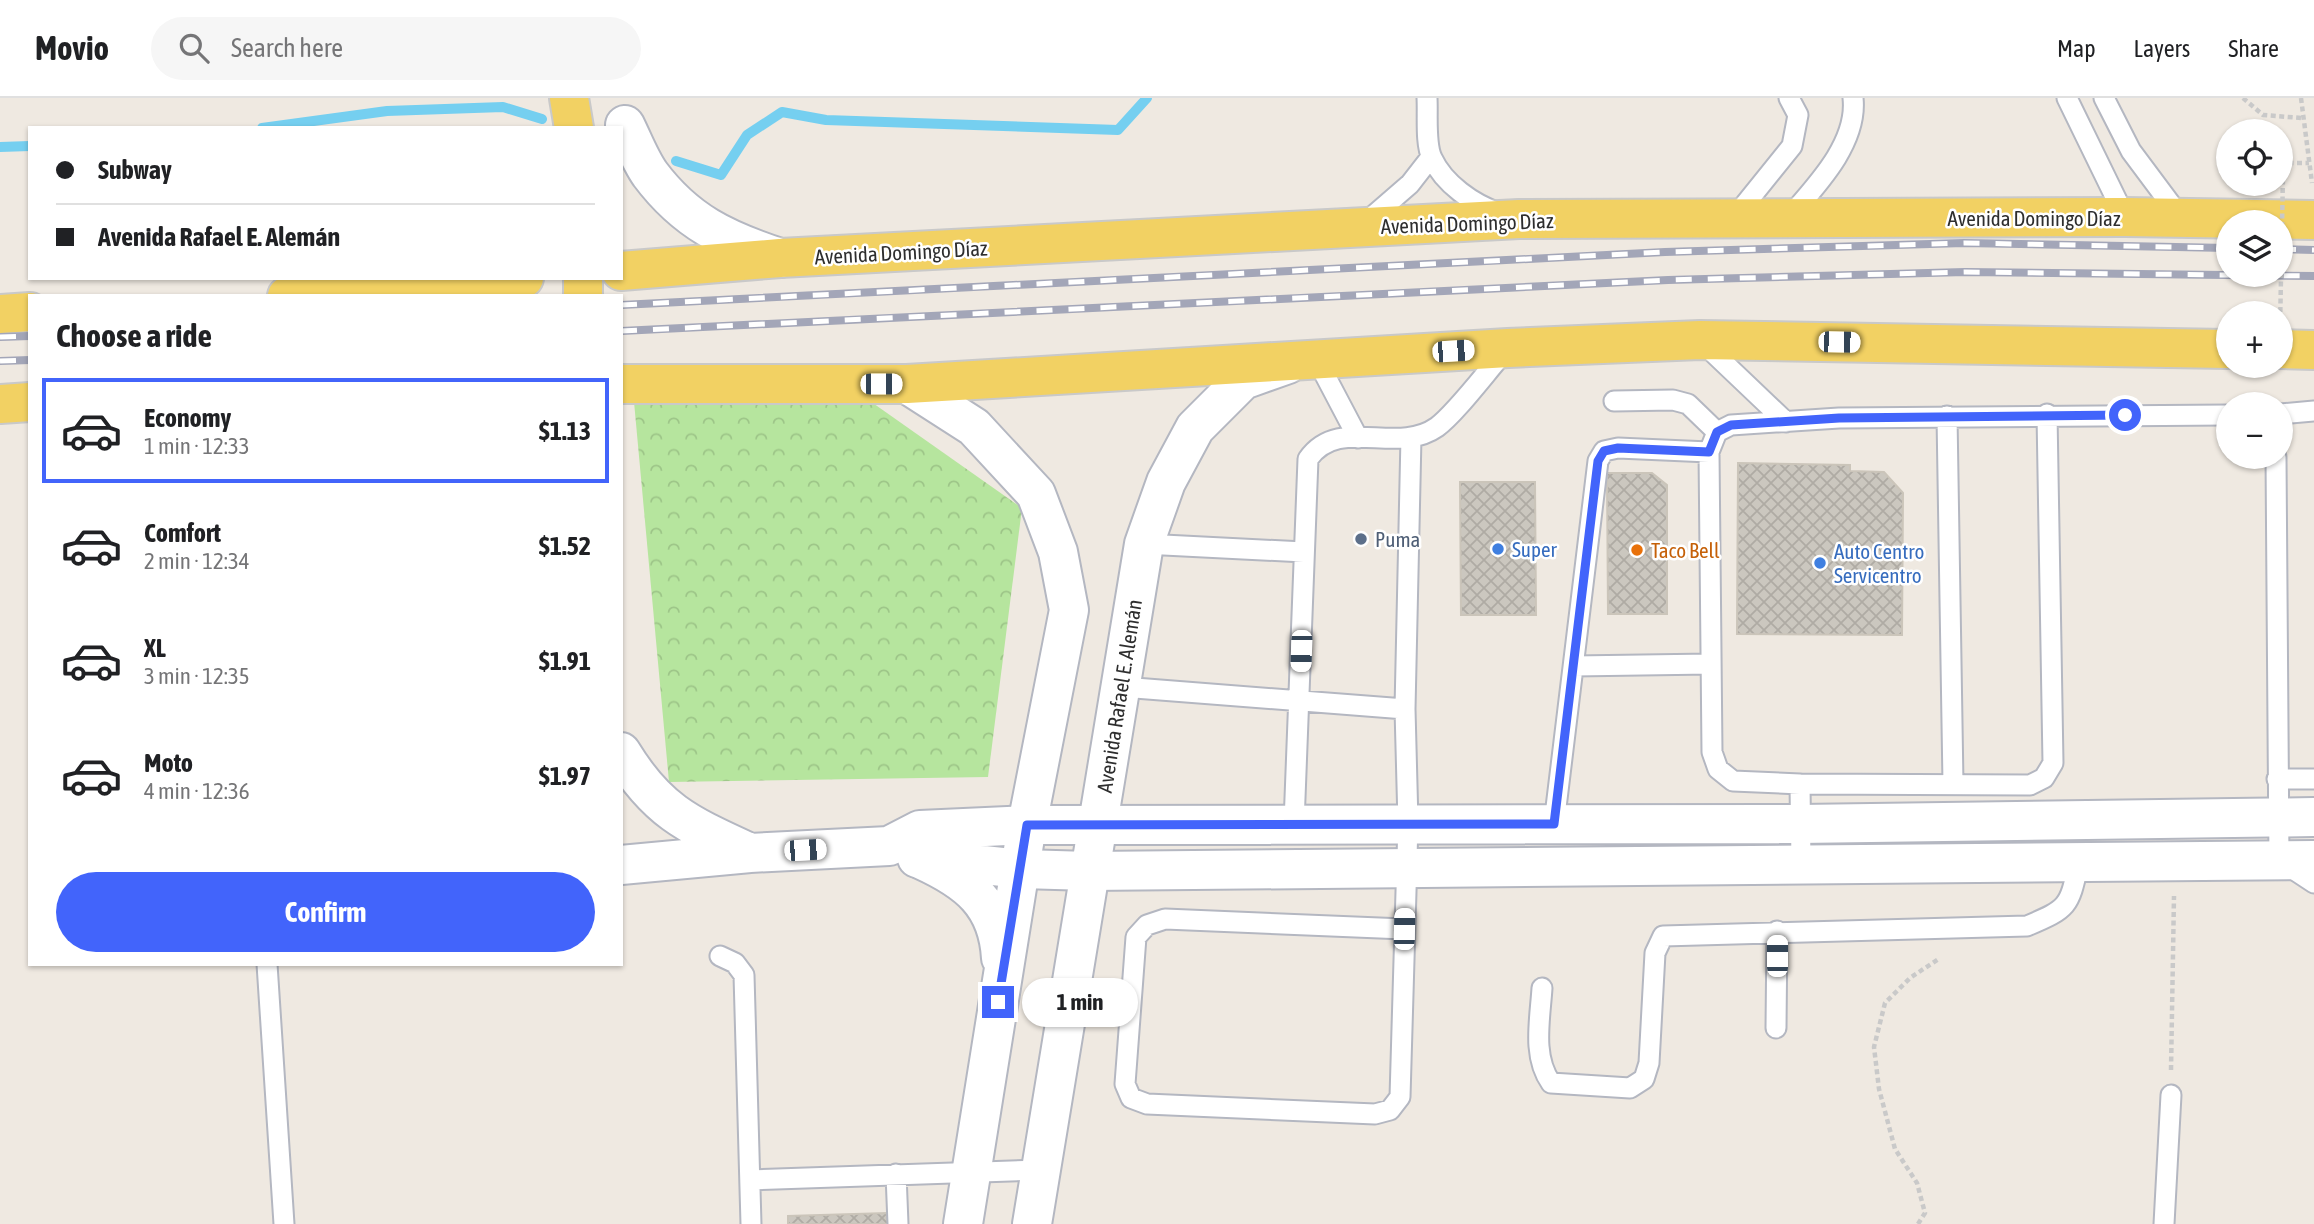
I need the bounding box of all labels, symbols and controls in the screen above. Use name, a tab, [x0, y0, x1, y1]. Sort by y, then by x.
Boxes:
search box	[151, 17, 641, 80]
text: Movio	[35, 29, 109, 67]
icon: search	[175, 29, 213, 67]
text: Search here	[231, 33, 343, 63]
text: Map	[2057, 35, 2096, 62]
text: Layers	[2134, 35, 2190, 62]
text: Share	[2228, 35, 2279, 62]
map controls	[2216, 119, 2293, 469]
button: locate	[2216, 119, 2293, 196]
text: Subway	[98, 155, 172, 185]
street label: Avenida Domingo Díaz	[1948, 206, 2121, 230]
street label: Avenida Domingo Díaz	[1380, 208, 1554, 238]
button: layers	[2216, 210, 2293, 287]
text: Avenida Rafael E. Alemán	[98, 222, 340, 252]
street label: Avenida Domingo Díaz	[814, 235, 988, 269]
button: +	[2216, 301, 2293, 378]
text: Choose a ride	[56, 317, 212, 354]
car	[1818, 331, 1861, 353]
car	[1432, 339, 1475, 363]
car	[861, 374, 903, 395]
button: −	[2216, 392, 2293, 469]
icon: car	[60, 399, 123, 462]
route start	[2109, 399, 2141, 431]
text: Economy	[144, 403, 231, 433]
text: $1.13	[539, 416, 591, 446]
text: 1 min · 12:33	[144, 433, 250, 459]
icon: car	[60, 514, 123, 577]
text: Comfort	[144, 518, 221, 548]
place label: Puma	[1375, 527, 1420, 551]
text: $1.52	[539, 531, 591, 561]
marker: Puma	[1353, 531, 1369, 547]
place label: Super	[1512, 537, 1557, 561]
place label: Taco Bell	[1651, 538, 1720, 562]
place label: Auto Centro Servicentro	[1834, 539, 1924, 587]
marker: Super	[1490, 541, 1506, 557]
marker: Taco Bell	[1629, 542, 1645, 558]
text: 2 min · 12:34	[144, 548, 250, 574]
marker: Auto Centro Servicentro	[1812, 555, 1828, 571]
street label: Avenida Rafael E. Alemán	[1092, 598, 1146, 794]
icon: car	[60, 629, 123, 692]
car	[1290, 630, 1313, 672]
text: XL	[144, 633, 166, 663]
text: $1.91	[539, 646, 591, 676]
text: 3 min · 12:35	[144, 663, 250, 689]
icon: car	[60, 744, 123, 807]
text: Moto	[144, 748, 193, 778]
text: $1.97	[539, 761, 591, 791]
text: 4 min · 12:36	[144, 778, 250, 804]
car	[784, 838, 827, 862]
button: Confirm	[56, 872, 595, 952]
car	[1394, 908, 1415, 950]
car	[1767, 935, 1788, 977]
callout: 1 min	[1023, 978, 1138, 1026]
route end	[982, 986, 1014, 1018]
text: 1 min	[1057, 989, 1103, 1015]

